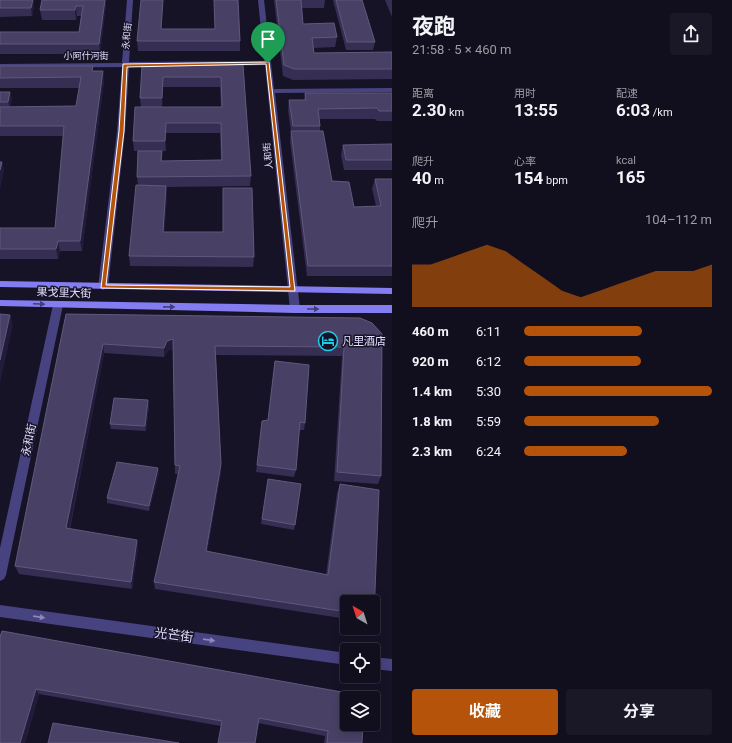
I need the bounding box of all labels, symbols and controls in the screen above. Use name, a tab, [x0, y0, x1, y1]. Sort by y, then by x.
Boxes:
button: share	[670, 13, 712, 55]
text: 夜跑	[412, 14, 456, 39]
street label: 永和街	[121, 22, 133, 50]
pin	[251, 22, 285, 63]
icon: arrive	[257, 28, 279, 50]
text: 21:58 · 5 × 460 m	[412, 42, 511, 57]
street label: 小阿什河街	[63, 50, 109, 61]
text: 距离	[412, 87, 434, 100]
text: 用时	[514, 87, 536, 100]
text: 配速	[616, 87, 638, 100]
text: 2.30	[412, 100, 446, 120]
text: 13:55	[514, 100, 558, 120]
text: 6:03	[616, 100, 650, 120]
text: km	[446, 106, 464, 119]
text: /km	[650, 106, 673, 119]
street label: 人和街	[262, 142, 274, 170]
text: kcal	[616, 154, 636, 167]
text: 爬升	[412, 155, 434, 168]
text: 心率	[514, 155, 536, 168]
text: 165	[616, 167, 645, 187]
text: 40	[412, 168, 432, 188]
text: 154	[514, 168, 543, 188]
text: m	[432, 174, 444, 187]
text: bpm	[543, 174, 568, 187]
text: 104–112 m	[645, 212, 712, 227]
text: 爬升	[412, 215, 438, 230]
street label: 果戈里大街	[36, 286, 92, 300]
one-way arrow	[33, 301, 46, 307]
one-way arrow	[163, 304, 176, 310]
one-way arrow	[307, 306, 320, 312]
text: 460 m	[412, 324, 449, 339]
text: 6:11	[476, 324, 501, 339]
hotel icon: 凡里酒店	[317, 330, 339, 352]
place label: 凡里酒店	[342, 335, 386, 348]
text: 920 m	[412, 354, 449, 369]
text: 6:12	[476, 354, 501, 369]
text: 1.4 km	[412, 384, 452, 399]
text: 5:30	[476, 384, 501, 399]
text: 1.8 km	[412, 414, 452, 429]
text: 5:59	[476, 414, 501, 429]
street label: 永和街	[19, 423, 39, 457]
text: 2.3 km	[412, 444, 452, 459]
text: 6:24	[476, 444, 501, 459]
north arrow	[340, 595, 380, 635]
map controls	[340, 595, 380, 731]
one-way arrow	[33, 614, 45, 620]
street label: 光芒街	[154, 625, 194, 645]
one-way arrow	[203, 637, 215, 643]
button: locate	[340, 643, 380, 683]
button: 收藏	[412, 689, 558, 735]
button: 分享	[566, 689, 712, 735]
button: layers	[340, 691, 380, 731]

